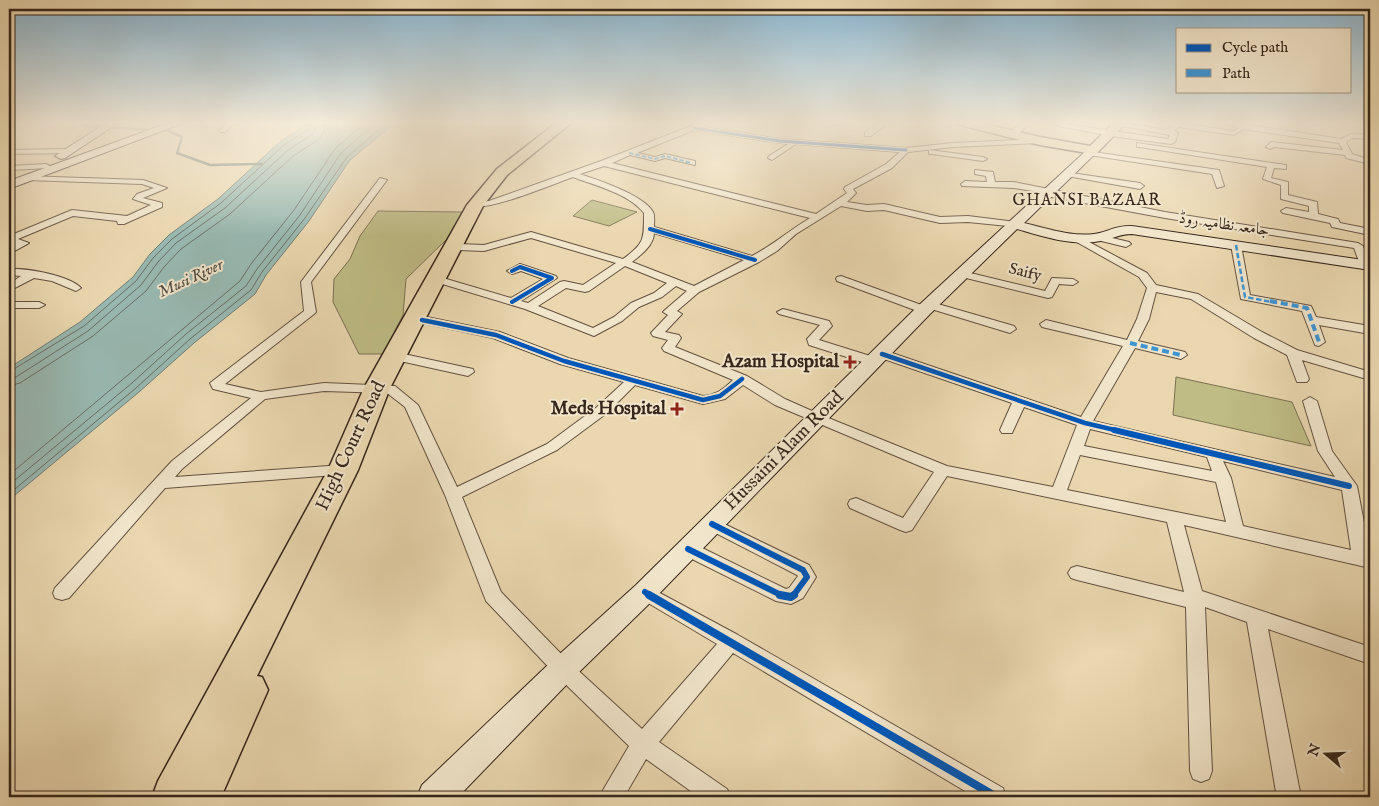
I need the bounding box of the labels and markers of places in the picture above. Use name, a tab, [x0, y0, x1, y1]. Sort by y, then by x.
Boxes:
place label: Azam Hospital	[721, 350, 840, 374]
marker: Azam Hospital	[843, 355, 857, 369]
place label: Meds Hospital	[550, 397, 667, 421]
marker: Meds Hospital	[670, 402, 684, 416]

